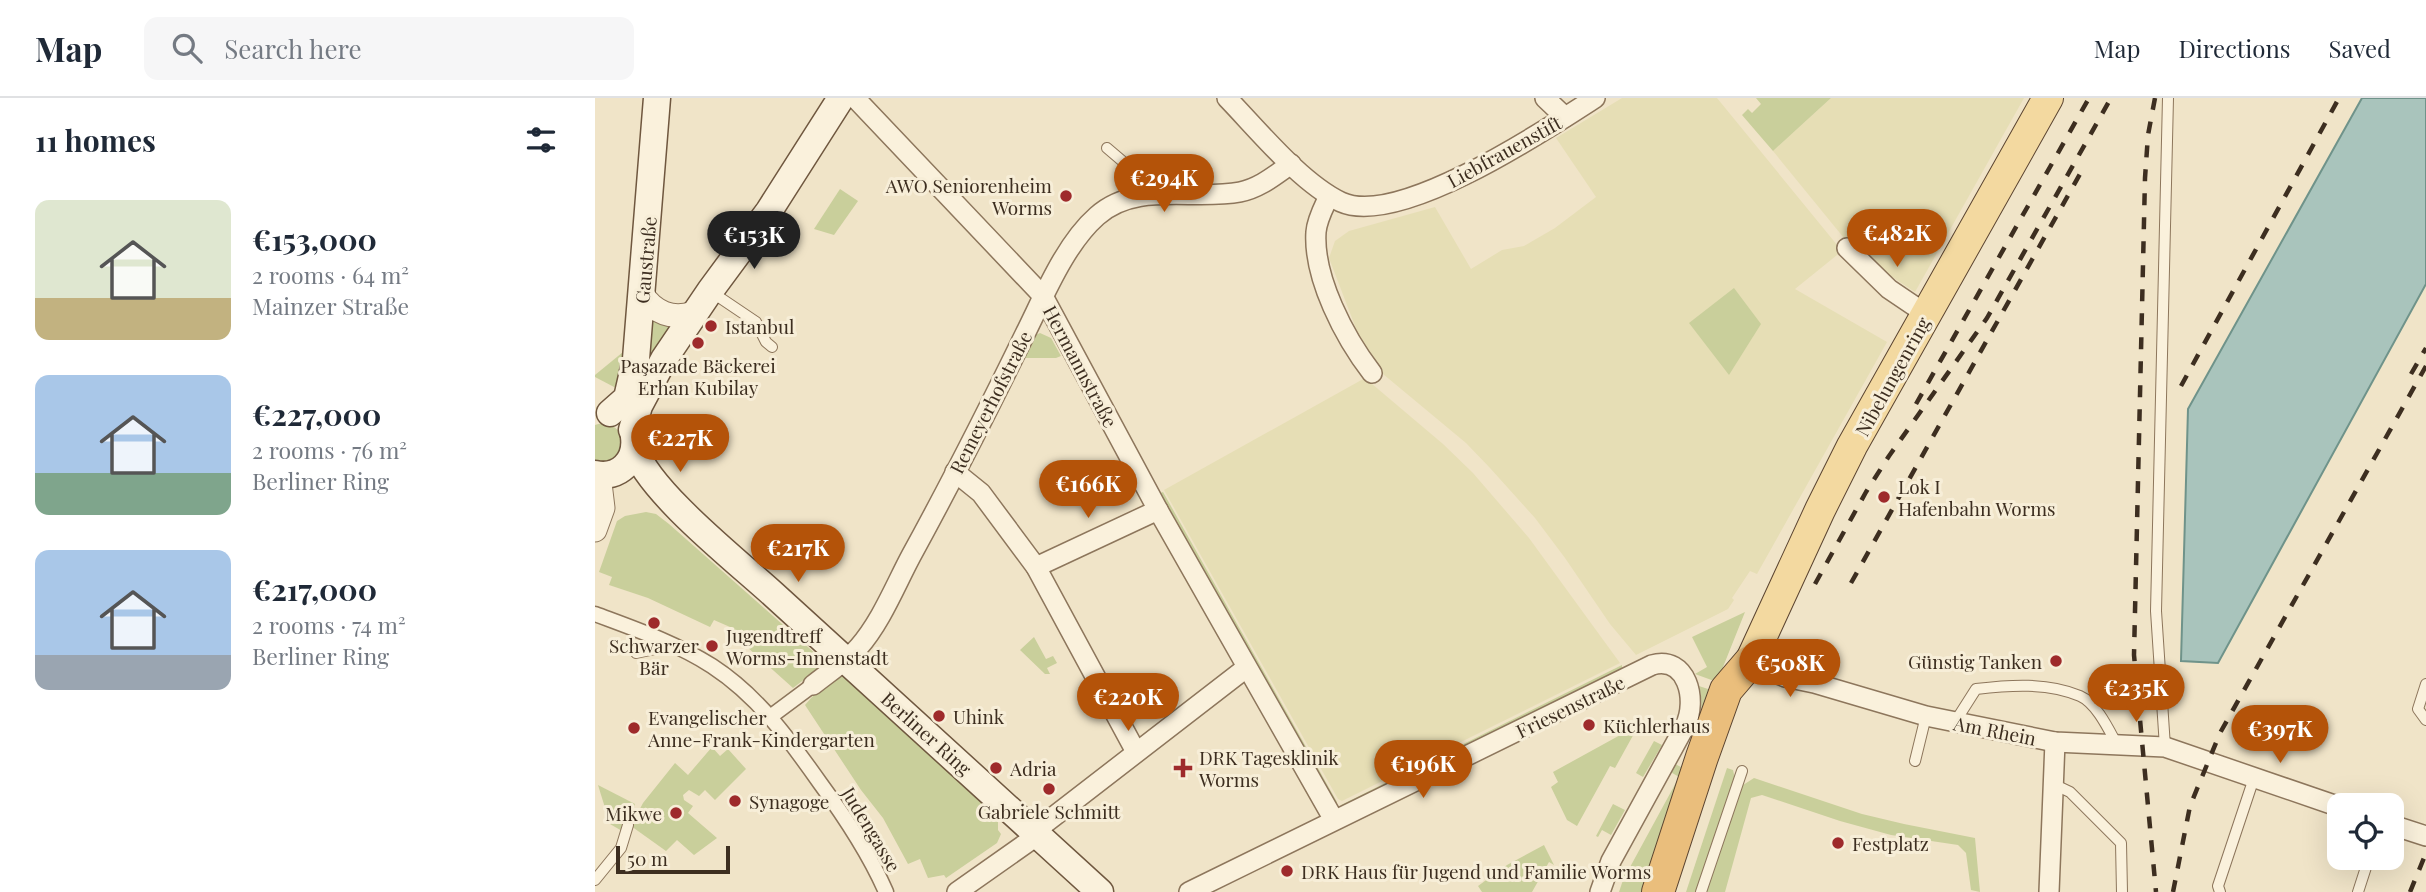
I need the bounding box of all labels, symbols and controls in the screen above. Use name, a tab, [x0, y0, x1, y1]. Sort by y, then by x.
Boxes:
search box	[144, 17, 634, 80]
text: Map	[35, 26, 102, 70]
icon: search	[168, 29, 206, 67]
text: Search here	[224, 31, 362, 66]
text: Map	[2094, 32, 2140, 64]
text: Directions	[2178, 32, 2291, 64]
text: Saved	[2329, 32, 2391, 64]
street label: Liebfrauenstift	[1442, 109, 1566, 193]
text: 11 homes	[35, 120, 156, 160]
icon: filters	[522, 121, 560, 159]
pin: €294K	[1115, 155, 1213, 214]
text: €294K	[1130, 161, 1198, 192]
place label: AWO Seniorenheim Worms	[885, 172, 1052, 220]
marker: AWO Seniorenheim Worms	[1058, 188, 1074, 204]
pin: €482K	[1848, 209, 1946, 269]
pin: €153K	[705, 212, 803, 271]
street label: Gaustraße	[628, 215, 662, 305]
text: €482K	[1863, 216, 1931, 247]
text: €153K	[723, 218, 785, 249]
text: €153,000	[252, 219, 377, 259]
icon: home	[91, 228, 175, 312]
text: 2 rooms · 64 m²	[252, 259, 409, 290]
text: Mainzer Straße	[252, 290, 409, 321]
street label: Hermannstraße	[1038, 300, 1124, 432]
street label: Nibelungenring	[1848, 312, 1936, 440]
place label: Istanbul	[725, 313, 795, 339]
marker: Istanbul	[703, 318, 719, 334]
street label: Remeyerhofstraße	[943, 326, 1037, 478]
marker: Paşazade Bäckerei Erhan Kubilay	[690, 335, 706, 351]
place label: Paşazade Bäckerei Erhan Kubilay	[620, 352, 776, 400]
text: €227,000	[252, 394, 381, 434]
icon: home	[91, 403, 175, 487]
pin: €227K	[631, 414, 729, 474]
text: €227K	[647, 421, 713, 452]
text: 2 rooms · 76 m²	[252, 434, 407, 465]
pin: €166K	[1039, 460, 1137, 520]
text: Berliner Ring	[252, 465, 389, 496]
text: €166K	[1055, 467, 1121, 498]
place label: Lok I Hafenbahn Worms	[1898, 473, 2056, 521]
marker: Lok I Hafenbahn Worms	[1876, 489, 1892, 505]
pin: €217K	[749, 524, 847, 584]
text: €217K	[767, 531, 829, 562]
text: €217,000	[252, 569, 377, 609]
icon: home	[91, 578, 175, 662]
text: 2 rooms · 74 m²	[252, 609, 406, 640]
marker: Schwarzer Bär	[646, 615, 662, 631]
place label: Jugendtreff Worms-Innenstadt	[725, 622, 888, 670]
place label: Schwarzer Bär	[609, 632, 700, 680]
marker: Jugendtreff Worms-Innenstadt	[704, 638, 720, 654]
text: Berliner Ring	[252, 640, 389, 671]
pin: €508K	[1741, 640, 1839, 699]
text: €508K	[1755, 646, 1825, 677]
place label: Günstig Tanken	[1908, 648, 2043, 674]
marker: Günstig Tanken	[2048, 653, 2064, 669]
pin: €235K	[2087, 664, 2185, 724]
street label: Friesenstraße	[1511, 669, 1629, 743]
text: €235K	[2104, 671, 2168, 702]
pin: €220K	[1079, 674, 1177, 733]
text: €220K	[1093, 680, 1163, 711]
street label: Berliner Ring	[876, 685, 978, 781]
place label: Uhink	[953, 703, 1005, 729]
place label: Evangelischer Anne-Frank-Kindergarten	[647, 704, 875, 752]
pin: €397K	[2231, 706, 2329, 765]
marker: Uhink	[931, 708, 947, 724]
street label: Am Rhein	[1951, 709, 2039, 751]
place label: Küchlerhaus	[1603, 712, 1710, 738]
text: €397K	[2247, 712, 2313, 743]
marker: Küchlerhaus	[1581, 717, 1597, 733]
marker: Evangelischer Anne-Frank-Kindergarten	[626, 720, 642, 736]
pin: €196K	[1374, 740, 1472, 800]
place label: DRK Tagesklinik Worms	[1198, 744, 1339, 792]
text: €196K	[1390, 747, 1456, 778]
place label: Adria	[1009, 755, 1057, 781]
marker: DRK Tagesklinik Worms	[1173, 758, 1193, 778]
marker: Adria	[988, 760, 1004, 776]
street label: Judengasse	[836, 781, 908, 876]
marker: Gabriele Schmitt	[1041, 781, 1057, 797]
place label: Synagoge	[749, 788, 829, 814]
marker: Synagoge	[727, 793, 743, 809]
map controls	[2327, 793, 2404, 870]
button: locate	[2327, 793, 2404, 870]
place label: Gabriele Schmitt	[978, 798, 1120, 824]
place label: Mikwe	[605, 800, 662, 826]
marker: Mikwe	[668, 805, 684, 821]
place label: Festplatz	[1852, 830, 1929, 856]
marker: Festplatz	[1830, 835, 1846, 851]
scale bar	[616, 843, 730, 875]
text: 50 m	[627, 845, 668, 871]
place label: DRK Haus für Jugend und Familie Worms	[1301, 858, 1651, 884]
marker: DRK Haus für Jugend und Familie Worms	[1279, 863, 1295, 879]

